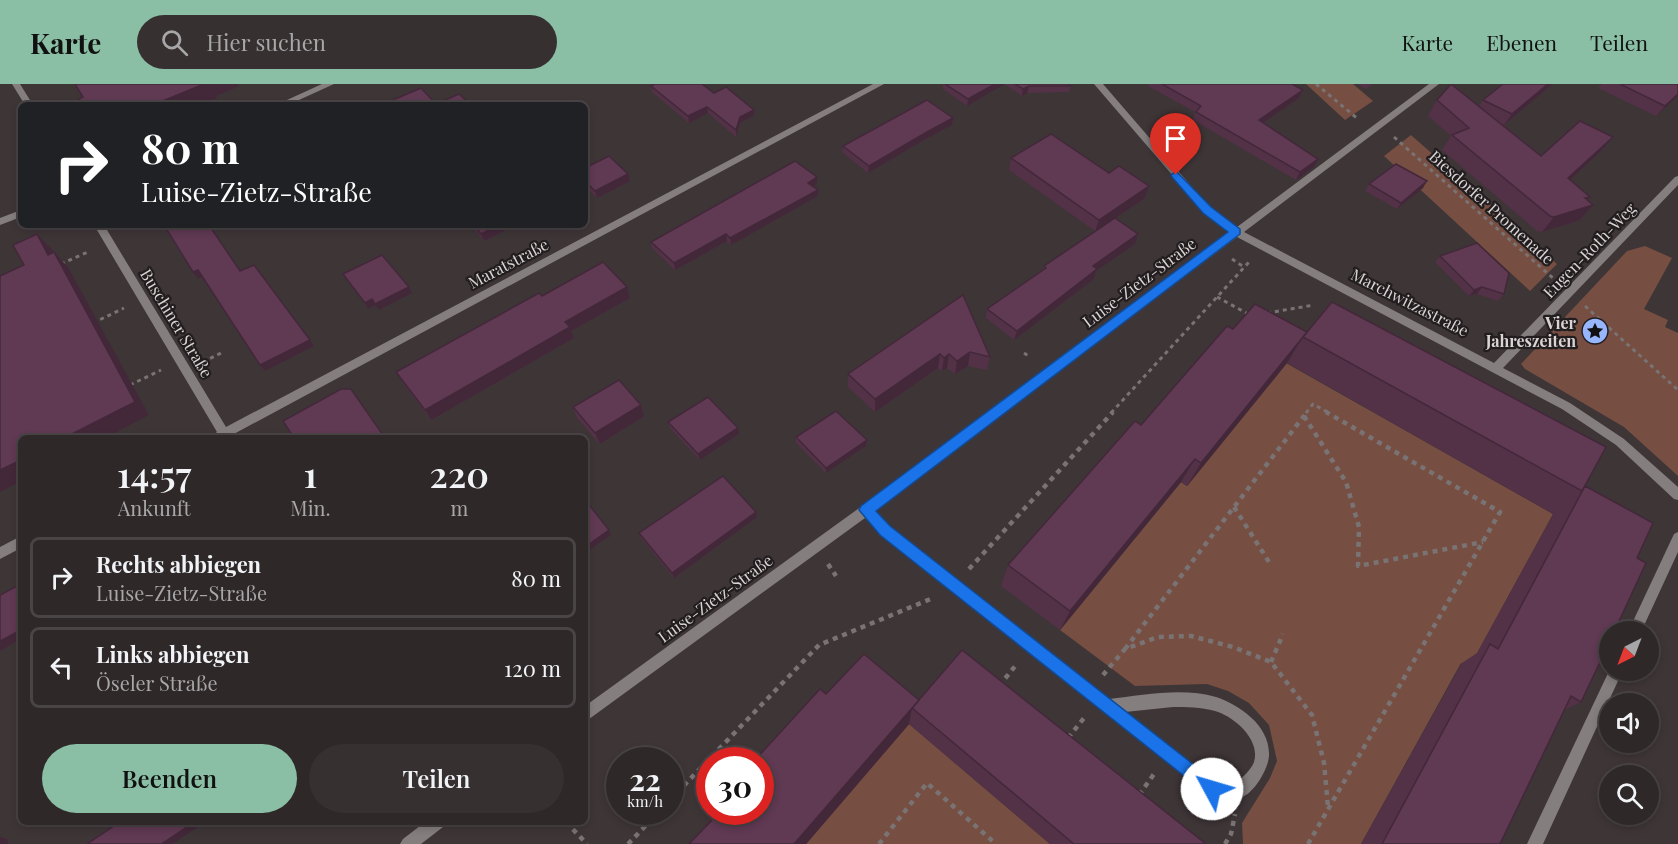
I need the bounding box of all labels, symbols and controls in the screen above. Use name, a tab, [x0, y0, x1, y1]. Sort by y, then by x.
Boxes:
search box	[137, 15, 557, 69]
text: Karte	[30, 24, 101, 61]
icon: search	[158, 26, 191, 59]
text: Hier suchen	[206, 27, 326, 57]
text: Karte	[1402, 28, 1453, 56]
text: Ebenen	[1486, 28, 1557, 56]
text: Teilen	[1590, 28, 1648, 56]
pin	[1150, 113, 1201, 175]
text: 80 m	[141, 119, 239, 175]
icon: arrive	[1159, 122, 1192, 155]
icon: right	[42, 126, 120, 204]
street label: Biesdorfer Promenade	[1425, 145, 1559, 269]
text: Luise-Zietz-Straße	[141, 173, 372, 209]
street label: Eugen-Roth-Weg	[1538, 197, 1640, 302]
street label: Luise-Zietz-Straße	[1078, 232, 1200, 332]
street label: Maratstraße	[464, 233, 552, 293]
street label: Marchwitzastraße	[1348, 263, 1472, 341]
street label: Buschiner Straße	[136, 265, 218, 381]
place label: Vier Jahreszeiten	[1485, 312, 1577, 351]
place icon: Vier Jahreszeiten	[1580, 316, 1610, 346]
text: 14:57	[117, 449, 191, 497]
text: 1	[304, 449, 317, 497]
text: 220	[430, 449, 489, 497]
text: Ankunft	[118, 494, 191, 521]
text: Min.	[290, 494, 331, 521]
text: m	[450, 494, 468, 521]
text: Rechts abbiegen	[96, 549, 261, 579]
street label: Luise-Zietz-Straße	[653, 549, 777, 647]
icon: right	[45, 561, 78, 594]
text: 80 m	[511, 563, 561, 593]
text: Luise-Zietz-Straße	[96, 579, 267, 606]
north arrow	[1599, 621, 1659, 681]
map controls	[1599, 621, 1659, 825]
text: Links abbiegen	[96, 639, 250, 669]
icon: left	[45, 651, 78, 684]
text: 120 m	[504, 653, 561, 683]
text: Öseler Straße	[96, 669, 218, 696]
button: sound	[1599, 693, 1659, 753]
button: Beenden	[42, 744, 297, 813]
button: Teilen	[309, 744, 564, 813]
speed limit sign: 30	[696, 747, 774, 825]
position arrow	[1180, 757, 1244, 821]
text: 22	[629, 759, 661, 799]
button: search	[1599, 765, 1659, 825]
text: km/h	[627, 791, 663, 811]

